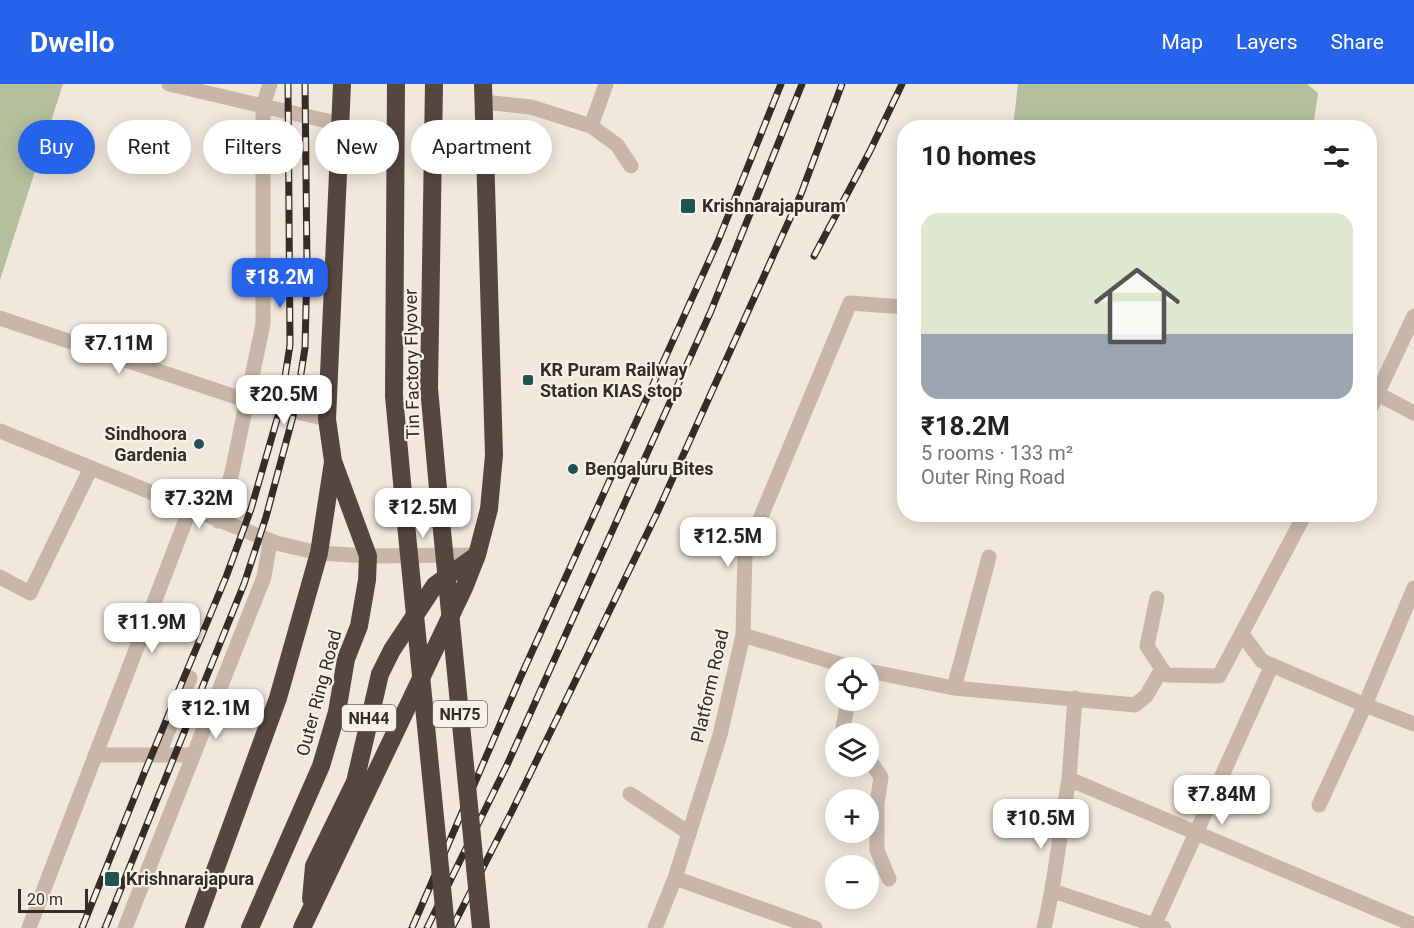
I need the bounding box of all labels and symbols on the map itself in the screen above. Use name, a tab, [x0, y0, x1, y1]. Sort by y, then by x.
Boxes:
place label: Krishnarajapuram	[702, 195, 846, 216]
marker: Krishnarajapuram	[679, 197, 697, 215]
pin: ₹18.2M	[231, 258, 329, 309]
street label: Tin Factory Flyover	[400, 288, 423, 440]
pin: ₹7.11M	[70, 324, 168, 375]
place label: KR Puram Railway Station KIAS stop	[540, 359, 689, 401]
marker: KR Puram Railway Station KIAS stop	[521, 373, 535, 387]
pin: ₹20.5M	[235, 375, 333, 426]
place label: Sindhoora Gardenia	[105, 423, 187, 465]
marker: Sindhoora Gardenia	[192, 437, 206, 451]
place label: Bengaluru Bites	[585, 458, 714, 479]
marker: Bengaluru Bites	[566, 462, 580, 476]
pin: ₹7.32M	[150, 479, 248, 530]
pin: ₹12.5M	[374, 488, 472, 539]
pin: ₹12.5M	[679, 517, 777, 568]
pin: ₹11.9M	[103, 603, 201, 654]
street label: Platform Road	[686, 627, 733, 745]
street label: Outer Ring Road	[292, 628, 345, 758]
pin: ₹12.1M	[167, 689, 265, 740]
road number: NH75	[433, 701, 487, 727]
road number: NH44	[342, 705, 396, 731]
pin: ₹7.84M	[1173, 775, 1271, 826]
pin: ₹10.5M	[992, 799, 1090, 850]
place label: Krishnarajapura	[126, 868, 255, 889]
marker: Krishnarajapura	[103, 870, 121, 888]
scale bar	[18, 886, 88, 914]

